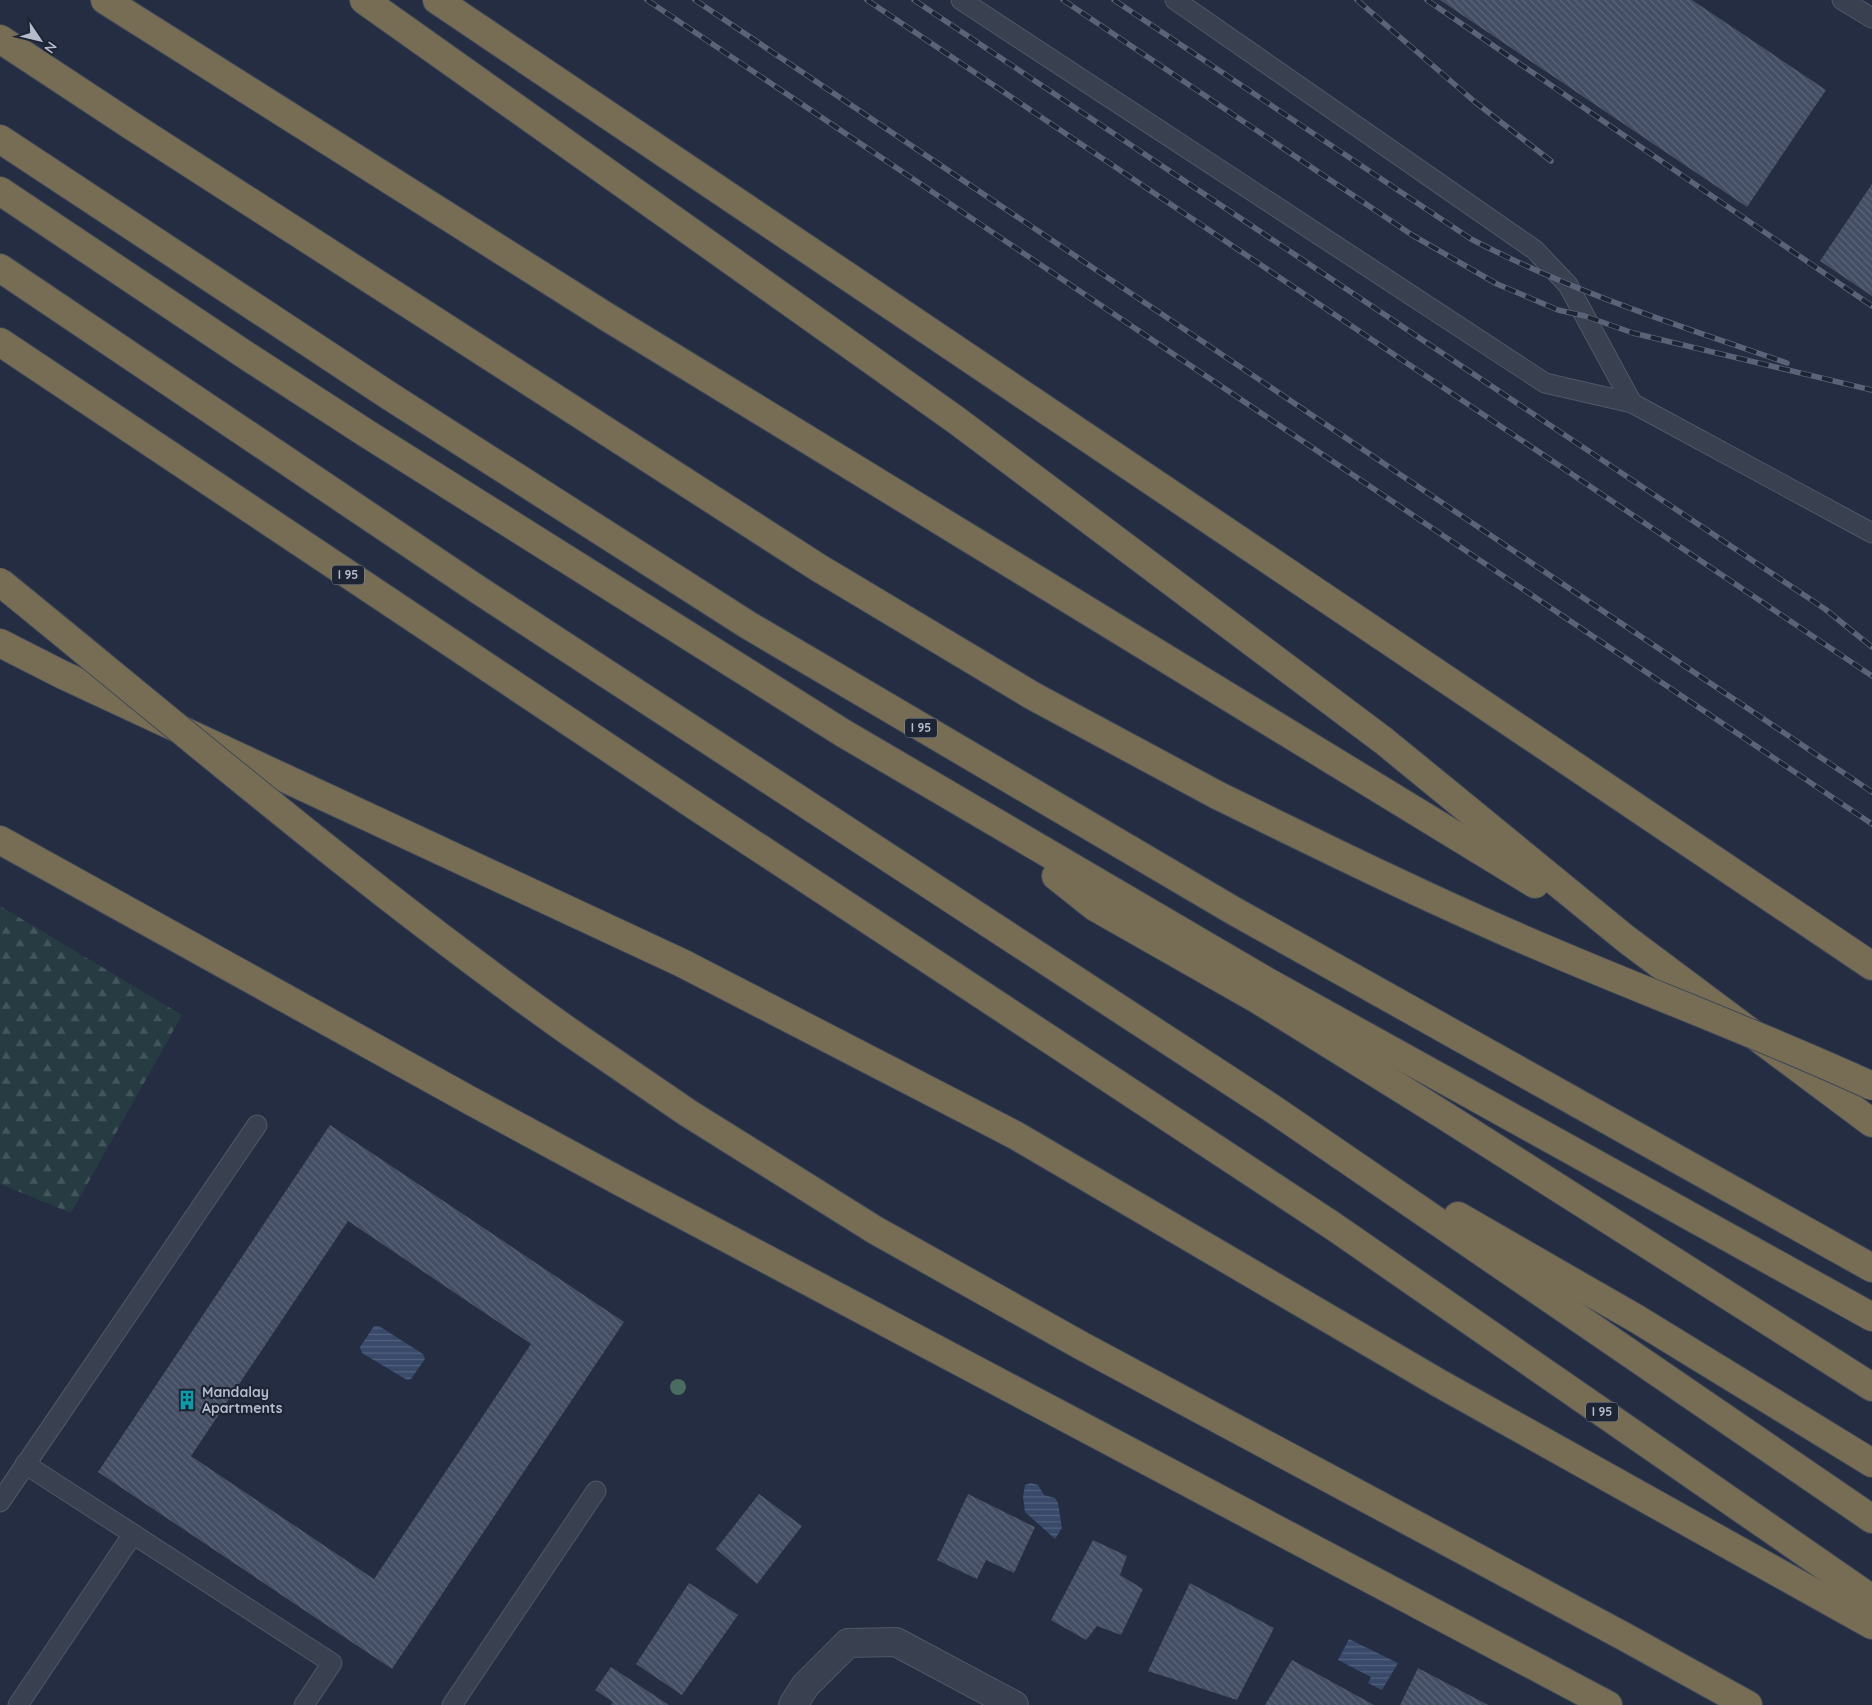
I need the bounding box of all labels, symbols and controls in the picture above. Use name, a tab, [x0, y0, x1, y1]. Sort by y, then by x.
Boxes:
north arrow	[15, 15, 65, 65]
text: N	[40, 38, 61, 57]
road number: I 95	[332, 566, 364, 584]
road number: I 95	[905, 718, 937, 738]
place label: Mandalay Apartments	[202, 1383, 283, 1417]
building icon: Mandalay Apartments	[176, 1389, 198, 1411]
road number: I 95	[1586, 1402, 1618, 1421]

